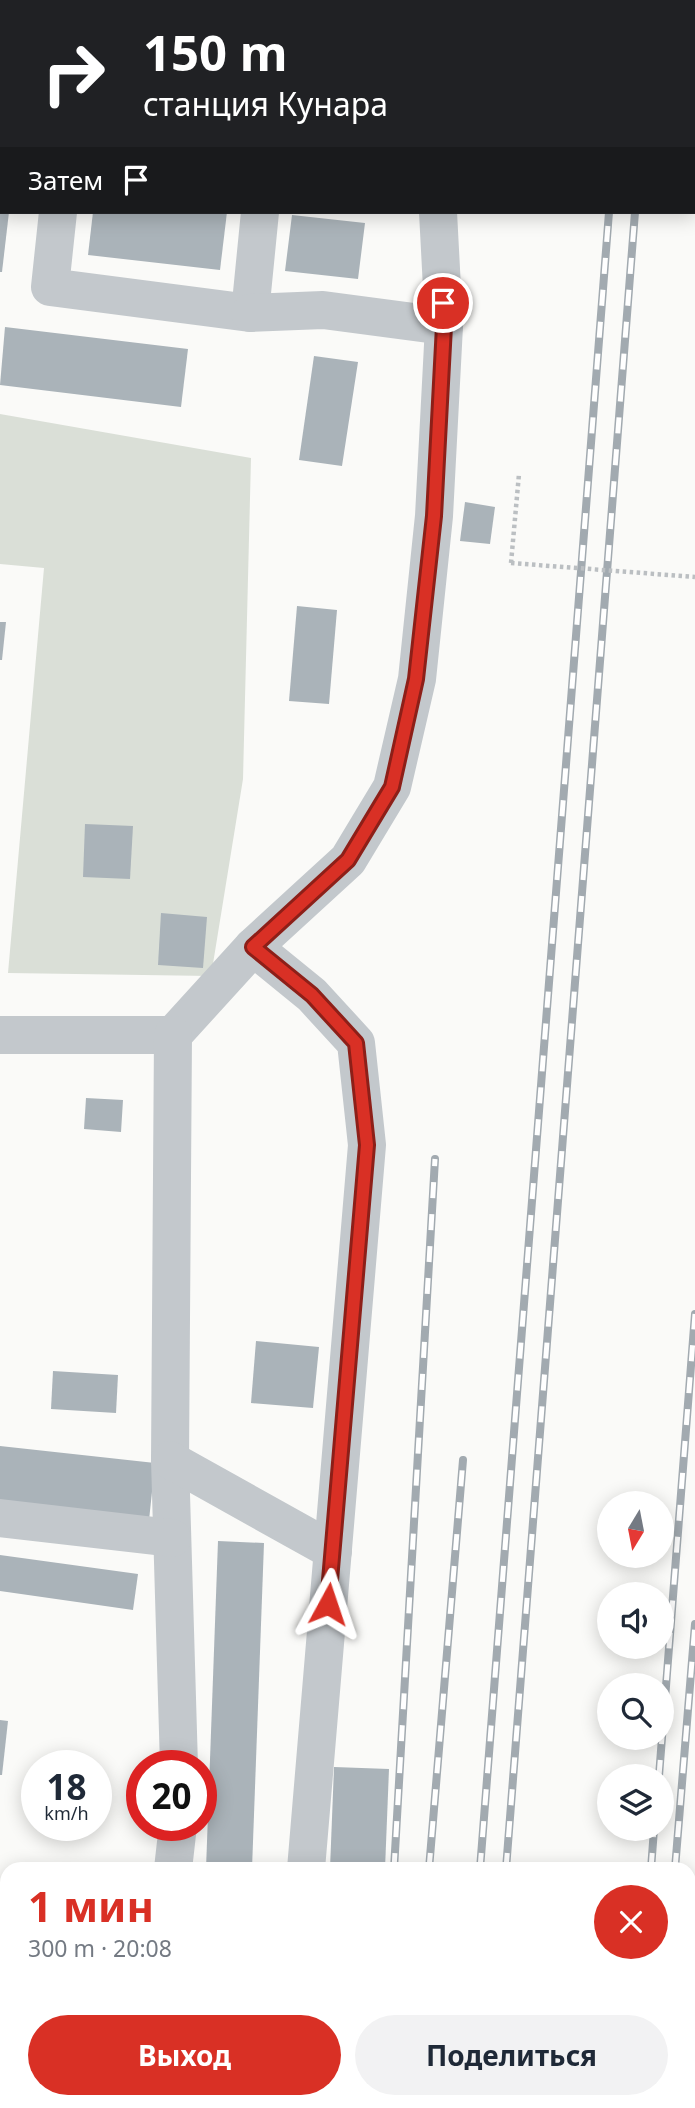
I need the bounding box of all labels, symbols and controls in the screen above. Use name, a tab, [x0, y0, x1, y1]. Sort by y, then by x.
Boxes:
text: 150 m	[143, 19, 288, 85]
icon: right	[28, 28, 119, 119]
text: станция Кунара	[143, 82, 388, 125]
icon: arrive	[117, 161, 155, 199]
text: Затем	[28, 162, 103, 198]
pin	[413, 273, 473, 333]
icon: arrive	[424, 284, 462, 322]
north arrow	[597, 1491, 674, 1568]
map controls	[597, 1491, 674, 1841]
position arrow	[291, 1567, 365, 1641]
button: sound	[597, 1582, 674, 1659]
button: search	[597, 1673, 674, 1750]
speed limit sign: 20	[126, 1750, 217, 1841]
text: 18	[46, 1763, 87, 1810]
button: layers	[597, 1764, 674, 1841]
text: km/h	[44, 1801, 89, 1825]
text: 1 мин	[28, 1877, 154, 1934]
button: close	[594, 1885, 668, 1959]
text: 300 m · 20:08	[28, 1932, 172, 1964]
button: Выход	[28, 2015, 341, 2095]
button: Поделиться	[355, 2015, 668, 2095]

